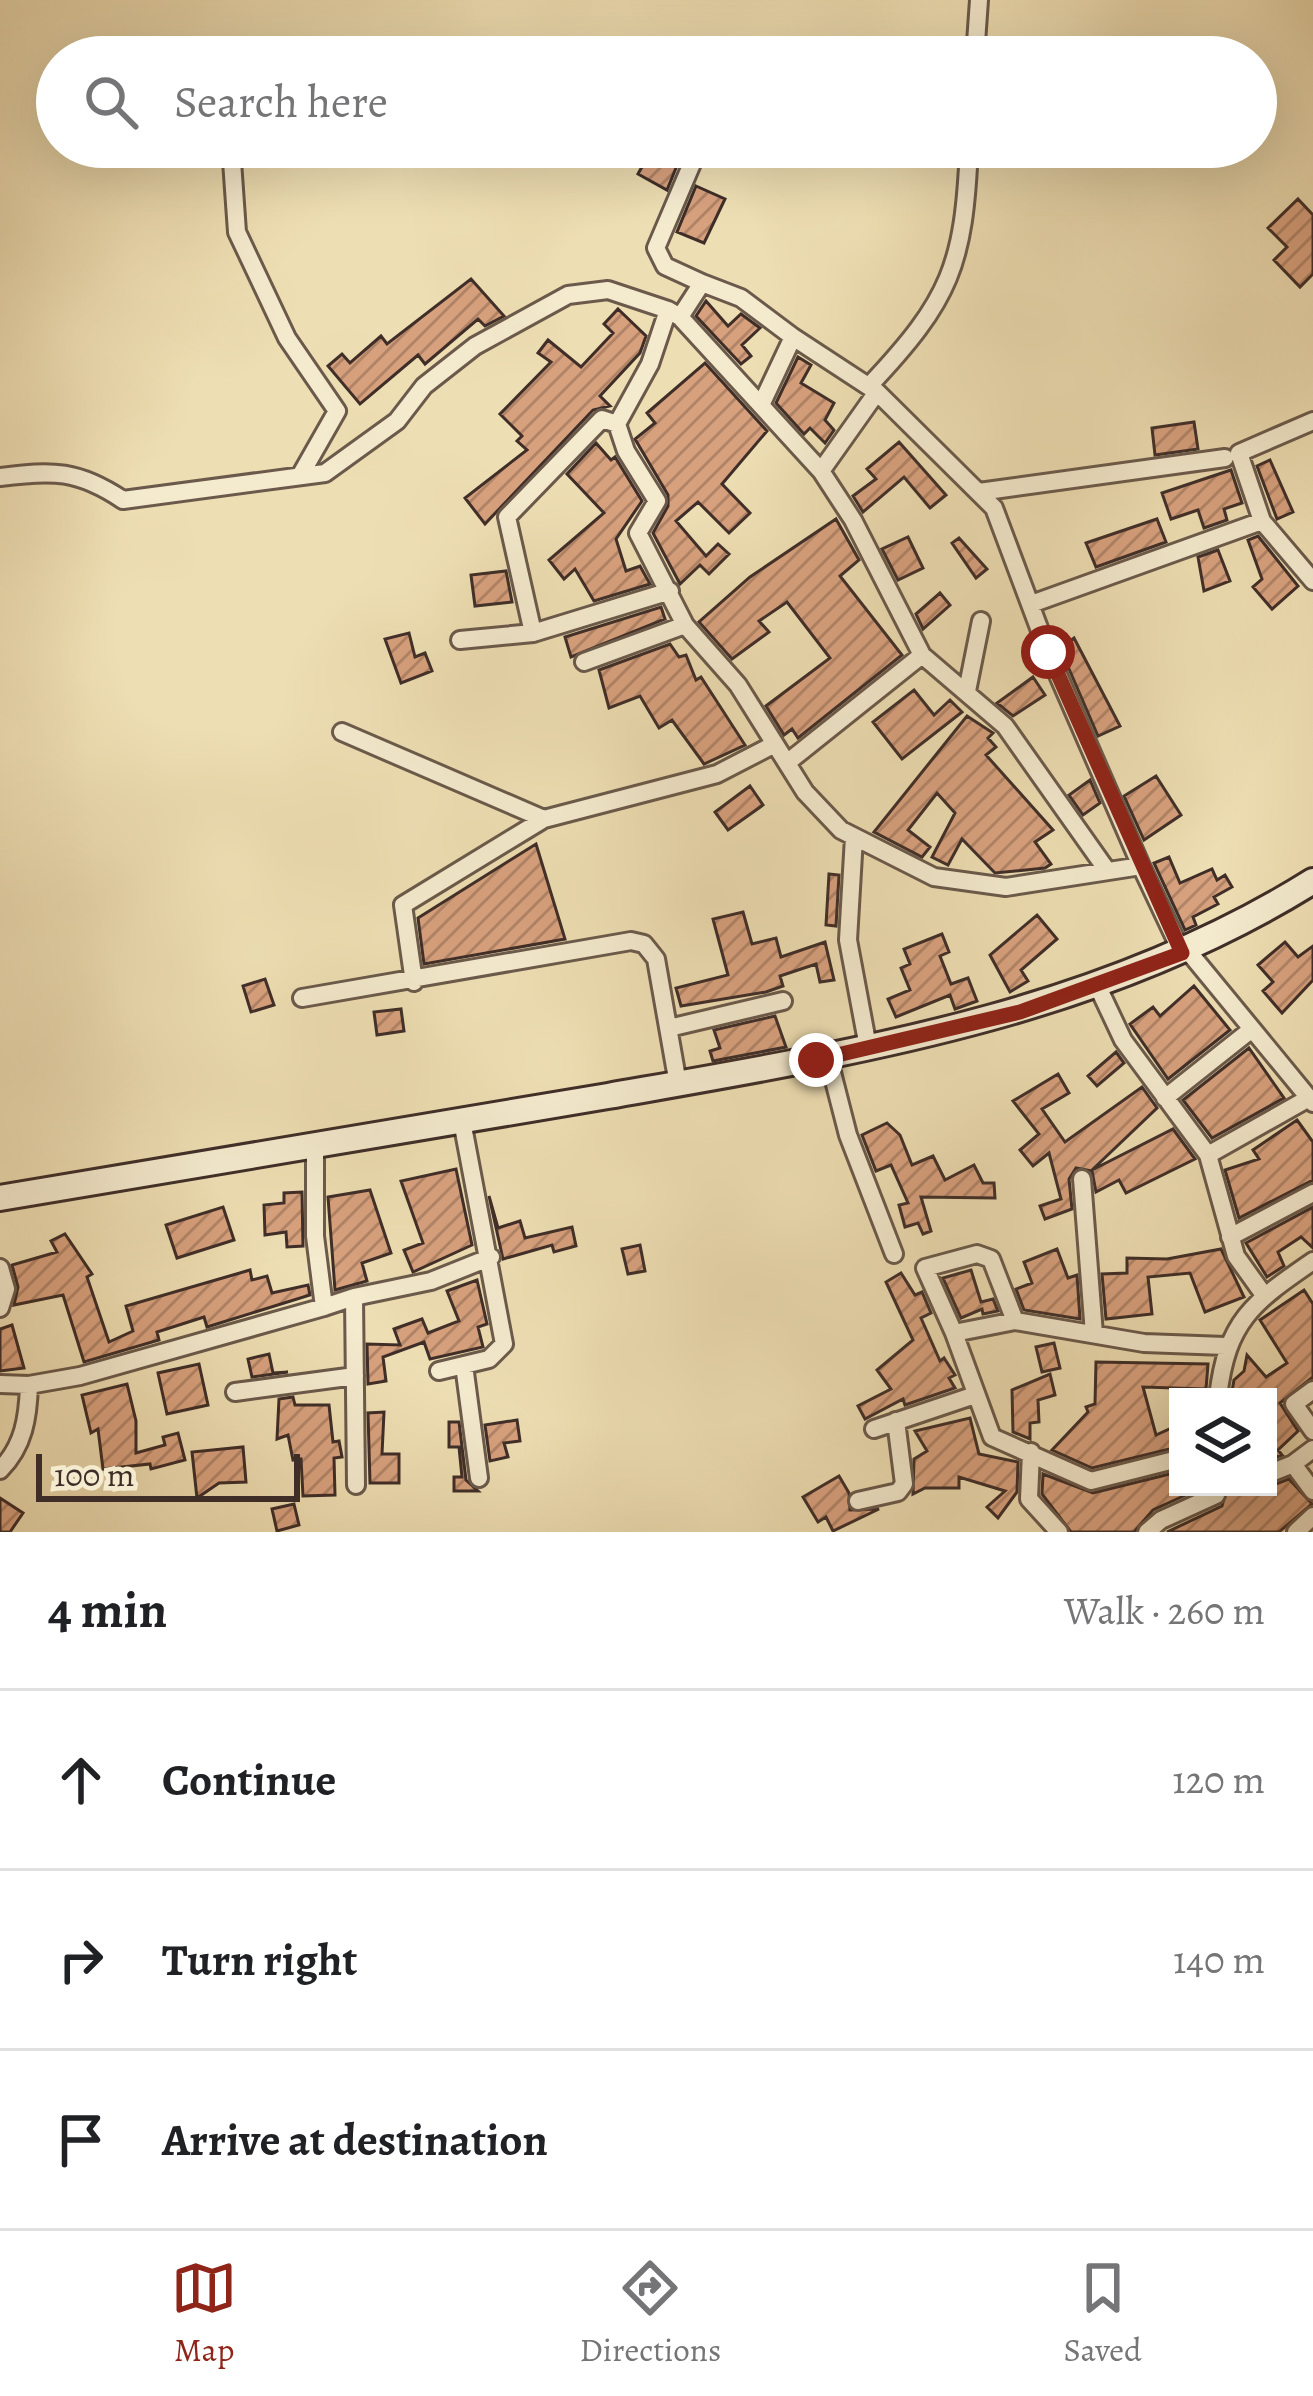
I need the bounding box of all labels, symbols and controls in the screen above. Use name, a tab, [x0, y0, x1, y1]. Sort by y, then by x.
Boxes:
search box	[36, 36, 1277, 168]
icon: search	[78, 69, 144, 135]
text: Search here	[174, 71, 388, 133]
route start	[1021, 625, 1075, 679]
route end	[789, 1033, 843, 1087]
map controls	[1169, 1388, 1277, 1496]
button: layers	[1169, 1388, 1277, 1496]
scale bar	[36, 1448, 300, 1501]
text: 100 m	[54, 1452, 134, 1497]
text: 4 min	[48, 1575, 167, 1645]
text: Walk · 260 m	[1064, 1584, 1265, 1637]
icon: ahead	[48, 1747, 114, 1813]
text: Continue	[162, 1749, 336, 1811]
text: 120 m	[1172, 1753, 1265, 1806]
icon: right	[48, 1927, 114, 1993]
text: Turn right	[162, 1929, 357, 1991]
text: 140 m	[1173, 1933, 1265, 1986]
icon: arrive	[48, 2107, 114, 2173]
text: Arrive at destination	[162, 2109, 548, 2171]
tab: Map	[171, 2255, 237, 2372]
tab: Directions	[580, 2255, 721, 2372]
tab: Saved	[1064, 2255, 1142, 2372]

